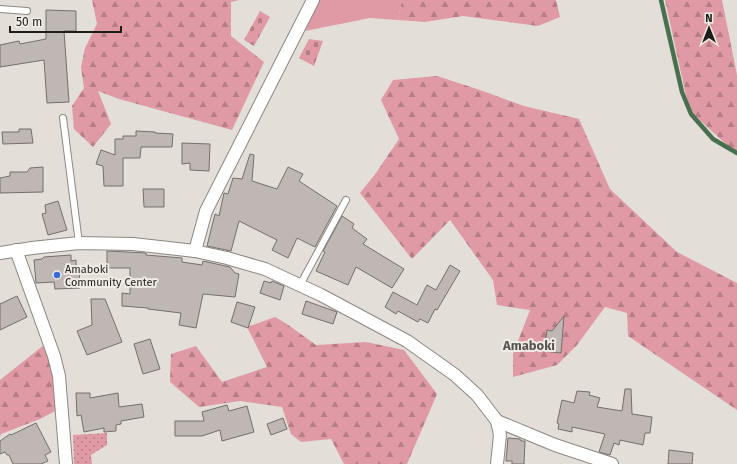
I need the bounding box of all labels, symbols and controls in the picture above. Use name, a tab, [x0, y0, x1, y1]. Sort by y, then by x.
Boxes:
scale bar	[10, 8, 121, 34]
north arrow	[689, 8, 729, 48]
text: N	[705, 12, 713, 25]
text: 50 m	[16, 15, 42, 29]
place label: Amaboki Community Center	[65, 263, 158, 289]
marker: Amaboki Community Center	[52, 270, 62, 280]
district label: Amaboki	[502, 338, 555, 353]

